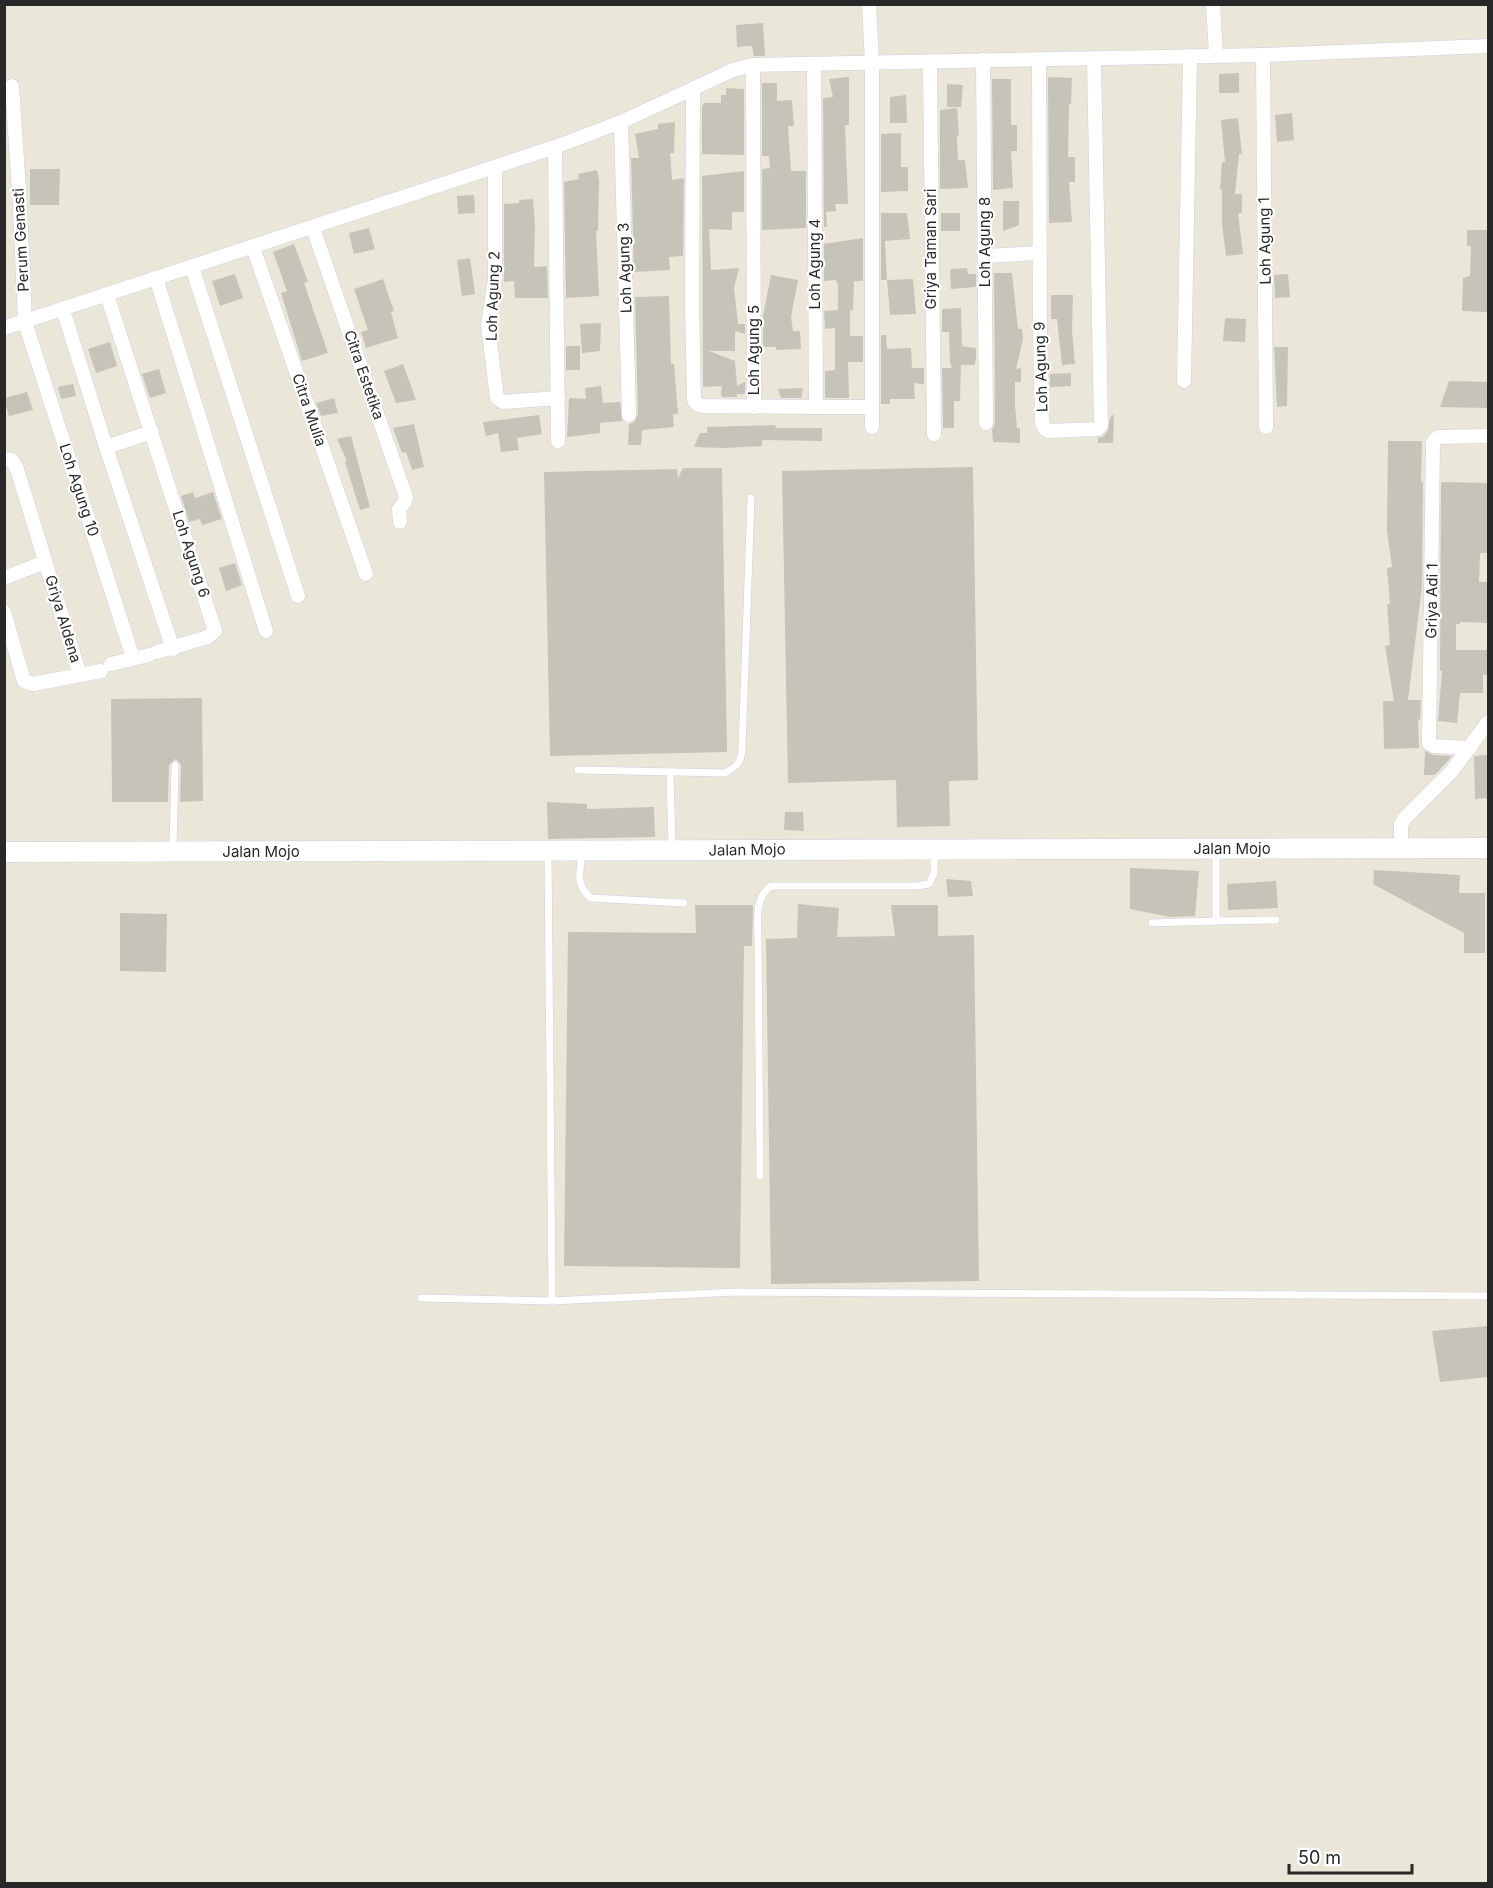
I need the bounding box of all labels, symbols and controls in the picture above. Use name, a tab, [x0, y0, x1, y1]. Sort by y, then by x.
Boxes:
street label: Perum Genasti	[8, 188, 33, 292]
street label: Griya Taman Sari	[921, 189, 940, 309]
street label: Loh Agung 8	[975, 197, 994, 287]
street label: Loh Agung 1	[1254, 197, 1275, 285]
street label: Loh Agung 4	[805, 219, 824, 309]
street label: Loh Agung 3	[613, 222, 636, 314]
street label: Loh Agung 2	[481, 250, 504, 341]
street label: Loh Agung 5	[744, 305, 763, 395]
street label: Loh Agung 9	[1029, 321, 1052, 413]
street label: Citra Estetika	[340, 328, 389, 422]
street label: Citra Mulia	[288, 371, 331, 449]
street label: Loh Agung 10	[55, 441, 103, 539]
street label: Loh Agung 6	[168, 508, 215, 600]
street label: Griya Adi 1	[1421, 563, 1442, 639]
street label: Griya Aldena	[41, 573, 86, 665]
street label: Jalan Mojo	[708, 839, 786, 860]
street label: Jalan Mojo	[1193, 839, 1271, 858]
street label: Jalan Mojo	[222, 842, 300, 861]
scale bar	[1289, 1837, 1412, 1875]
text: 50 m	[1298, 1847, 1341, 1868]

